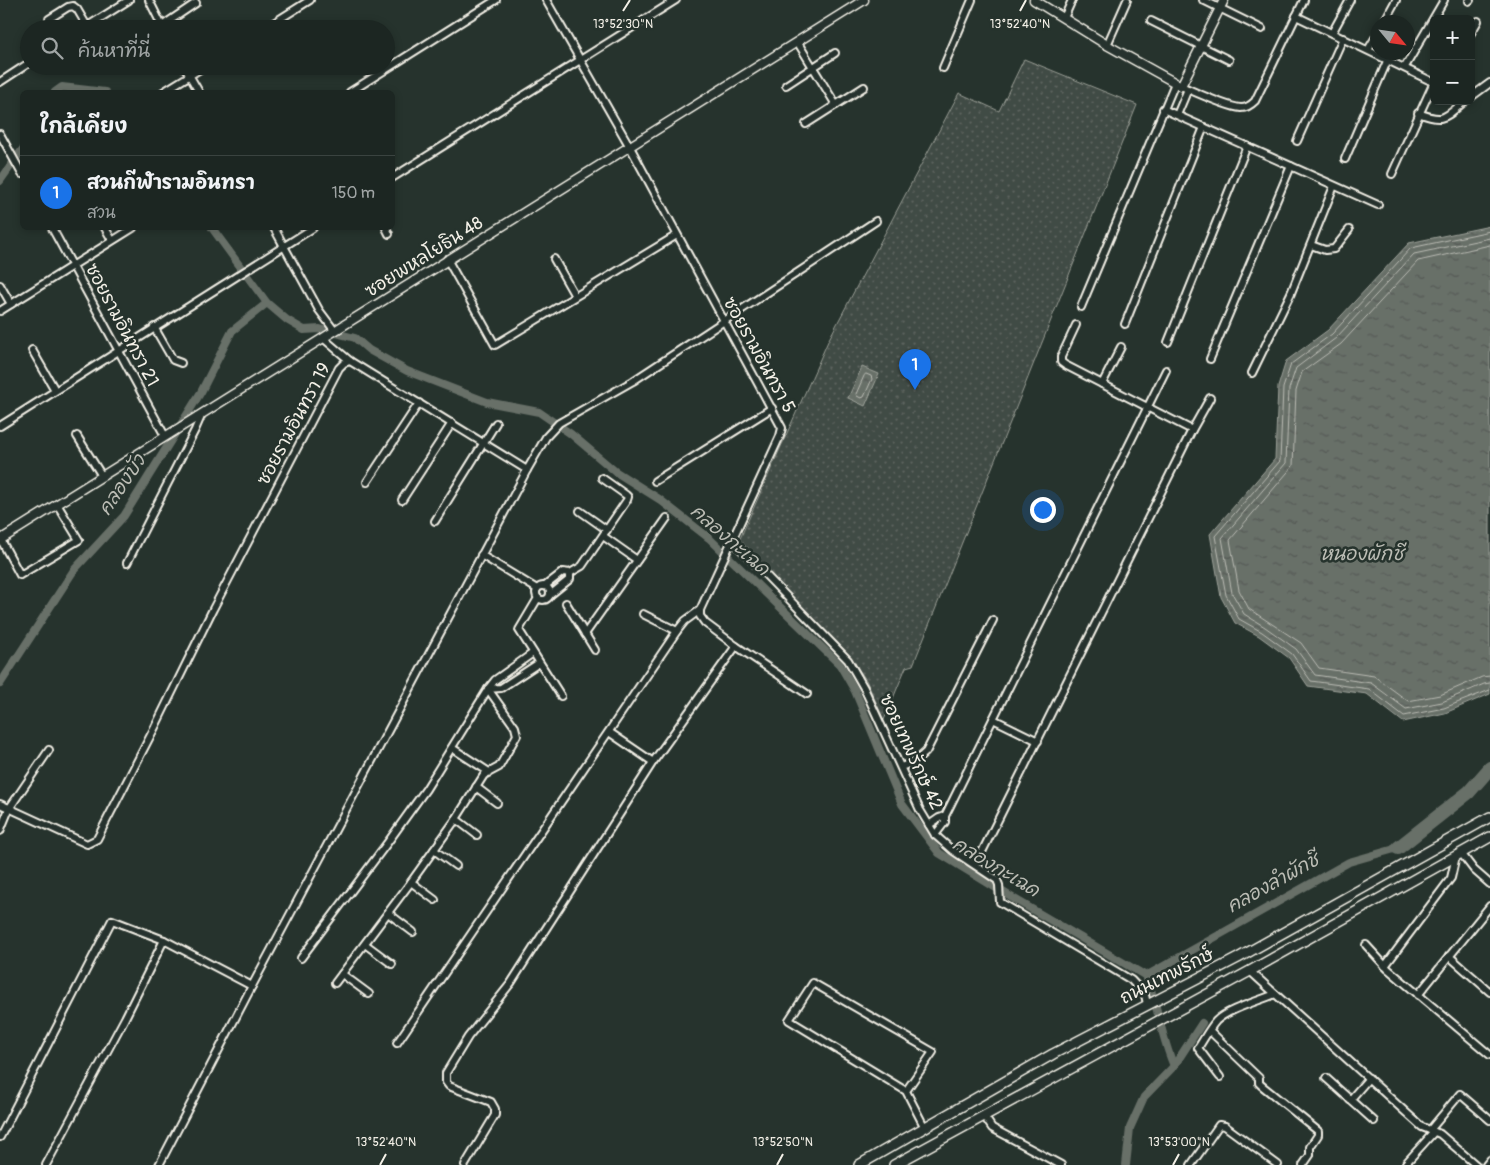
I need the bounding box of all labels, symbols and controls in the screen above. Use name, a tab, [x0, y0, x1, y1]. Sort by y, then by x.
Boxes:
north arrow	[1370, 15, 1415, 60]
map controls	[1430, 15, 1475, 105]
button: +	[1430, 15, 1475, 60]
text: 13°52'30"N	[593, 17, 653, 32]
text: 13°52'40"N	[990, 17, 1050, 32]
search box	[20, 20, 395, 75]
icon: search	[38, 34, 66, 62]
text: ค้นหาที่นี่	[78, 39, 150, 63]
button: −	[1430, 60, 1475, 105]
text: ใกล้เคียง	[40, 113, 127, 140]
text: สวนกีฬารามอินทรา	[87, 171, 255, 195]
text: 1	[53, 183, 59, 203]
text: 150 m	[331, 183, 375, 203]
text: สวน	[87, 203, 116, 223]
street label: ซอยพหลโยธิน 48	[360, 210, 487, 302]
street label: ซอยรามอินทรา 21	[80, 259, 164, 391]
street label: ซอยรามอินทรา 5	[718, 293, 800, 417]
pin: 1	[899, 349, 931, 390]
street label: ซอยรามอินทรา 19	[252, 359, 336, 489]
water label: คลองบัว	[93, 449, 152, 520]
your location	[1030, 497, 1056, 523]
water label: คลองกะเฉด	[685, 499, 775, 582]
water label: หนองผักชี	[1320, 542, 1407, 566]
street label: ซอยเทพรักษ์ 42	[874, 690, 950, 814]
water label: คลองกะเฉด	[948, 832, 1045, 903]
water label: คลองลำผักชี	[1222, 846, 1327, 918]
street label: ถนนเทพรักษ์	[1115, 940, 1219, 1010]
text: 13°52'40"N	[356, 1135, 416, 1150]
text: 13°52'50"N	[753, 1135, 813, 1150]
text: 13°53'00"N	[1148, 1135, 1210, 1150]

